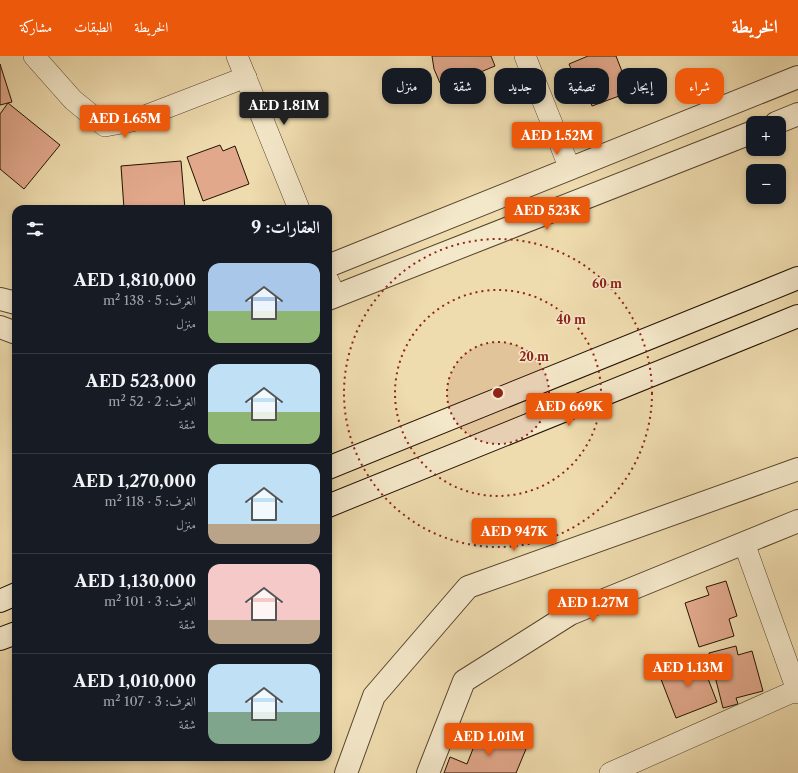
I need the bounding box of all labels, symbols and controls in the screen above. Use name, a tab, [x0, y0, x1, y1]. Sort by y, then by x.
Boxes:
text: الخريطة	[732, 15, 778, 38]
text: مشاركة	[20, 18, 52, 36]
text: الطبقات	[74, 18, 112, 36]
text: الخريطة	[134, 18, 168, 36]
chip: منزل	[382, 68, 432, 104]
chip: شقة	[440, 68, 486, 104]
chip: جديد	[494, 68, 546, 104]
chip: تصفية	[554, 68, 609, 104]
chip: إيجار	[617, 68, 667, 104]
chip: شراء	[675, 68, 724, 104]
pin: AED 1.81M	[238, 92, 330, 126]
text: AED 1.81M	[248, 97, 320, 113]
pin: AED 1.65M	[79, 105, 171, 139]
text: AED 1.65M	[89, 110, 161, 126]
map controls	[746, 116, 786, 204]
button: +	[746, 116, 786, 156]
pin: AED 1.52M	[511, 122, 603, 156]
text: AED 1.52M	[521, 127, 593, 143]
button: −	[746, 164, 786, 204]
pin: AED 523K	[506, 197, 588, 231]
text: AED 523K	[514, 202, 580, 218]
text: العقارات: 9	[251, 217, 320, 237]
icon: filters	[24, 218, 46, 240]
text: AED 1,810,000	[74, 270, 196, 290]
text: 60 m	[592, 276, 622, 291]
icon: home	[240, 279, 288, 327]
text: الغرف: 5 · 138 m²	[103, 292, 196, 308]
text: 40 m	[556, 312, 586, 327]
text: منزل	[176, 315, 196, 331]
text: 20 m	[519, 349, 549, 364]
text: AED 523,000	[86, 371, 196, 391]
icon: home	[240, 380, 288, 428]
centre of rings	[491, 386, 505, 400]
text: الغرف: 2 · 52 m²	[108, 393, 196, 409]
pin: AED 669K	[528, 393, 610, 427]
text: AED 669K	[535, 398, 603, 414]
text: شقة	[179, 416, 196, 432]
text: AED 1,270,000	[73, 471, 196, 491]
icon: home	[240, 480, 288, 528]
text: الغرف: 5 · 118 m²	[105, 493, 196, 509]
text: منزل	[176, 516, 196, 532]
pin: AED 947K	[473, 518, 555, 552]
text: AED 947K	[481, 523, 547, 539]
text: AED 1,130,000	[74, 571, 196, 591]
icon: home	[240, 580, 288, 628]
pin: AED 1.27M	[547, 589, 639, 623]
text: الغرف: 3 · 101 m²	[104, 593, 196, 609]
text: AED 1.27M	[557, 594, 629, 610]
text: شقة	[179, 616, 196, 632]
pin: AED 1.13M	[642, 654, 734, 688]
text: AED 1.13M	[653, 659, 723, 675]
text: AED 1,010,000	[74, 671, 196, 691]
icon: home	[240, 680, 288, 728]
text: الغرف: 3 · 107 m²	[103, 693, 196, 709]
text: شقة	[179, 716, 196, 732]
pin: AED 1.01M	[443, 723, 535, 757]
text: AED 1.01M	[453, 728, 525, 744]

